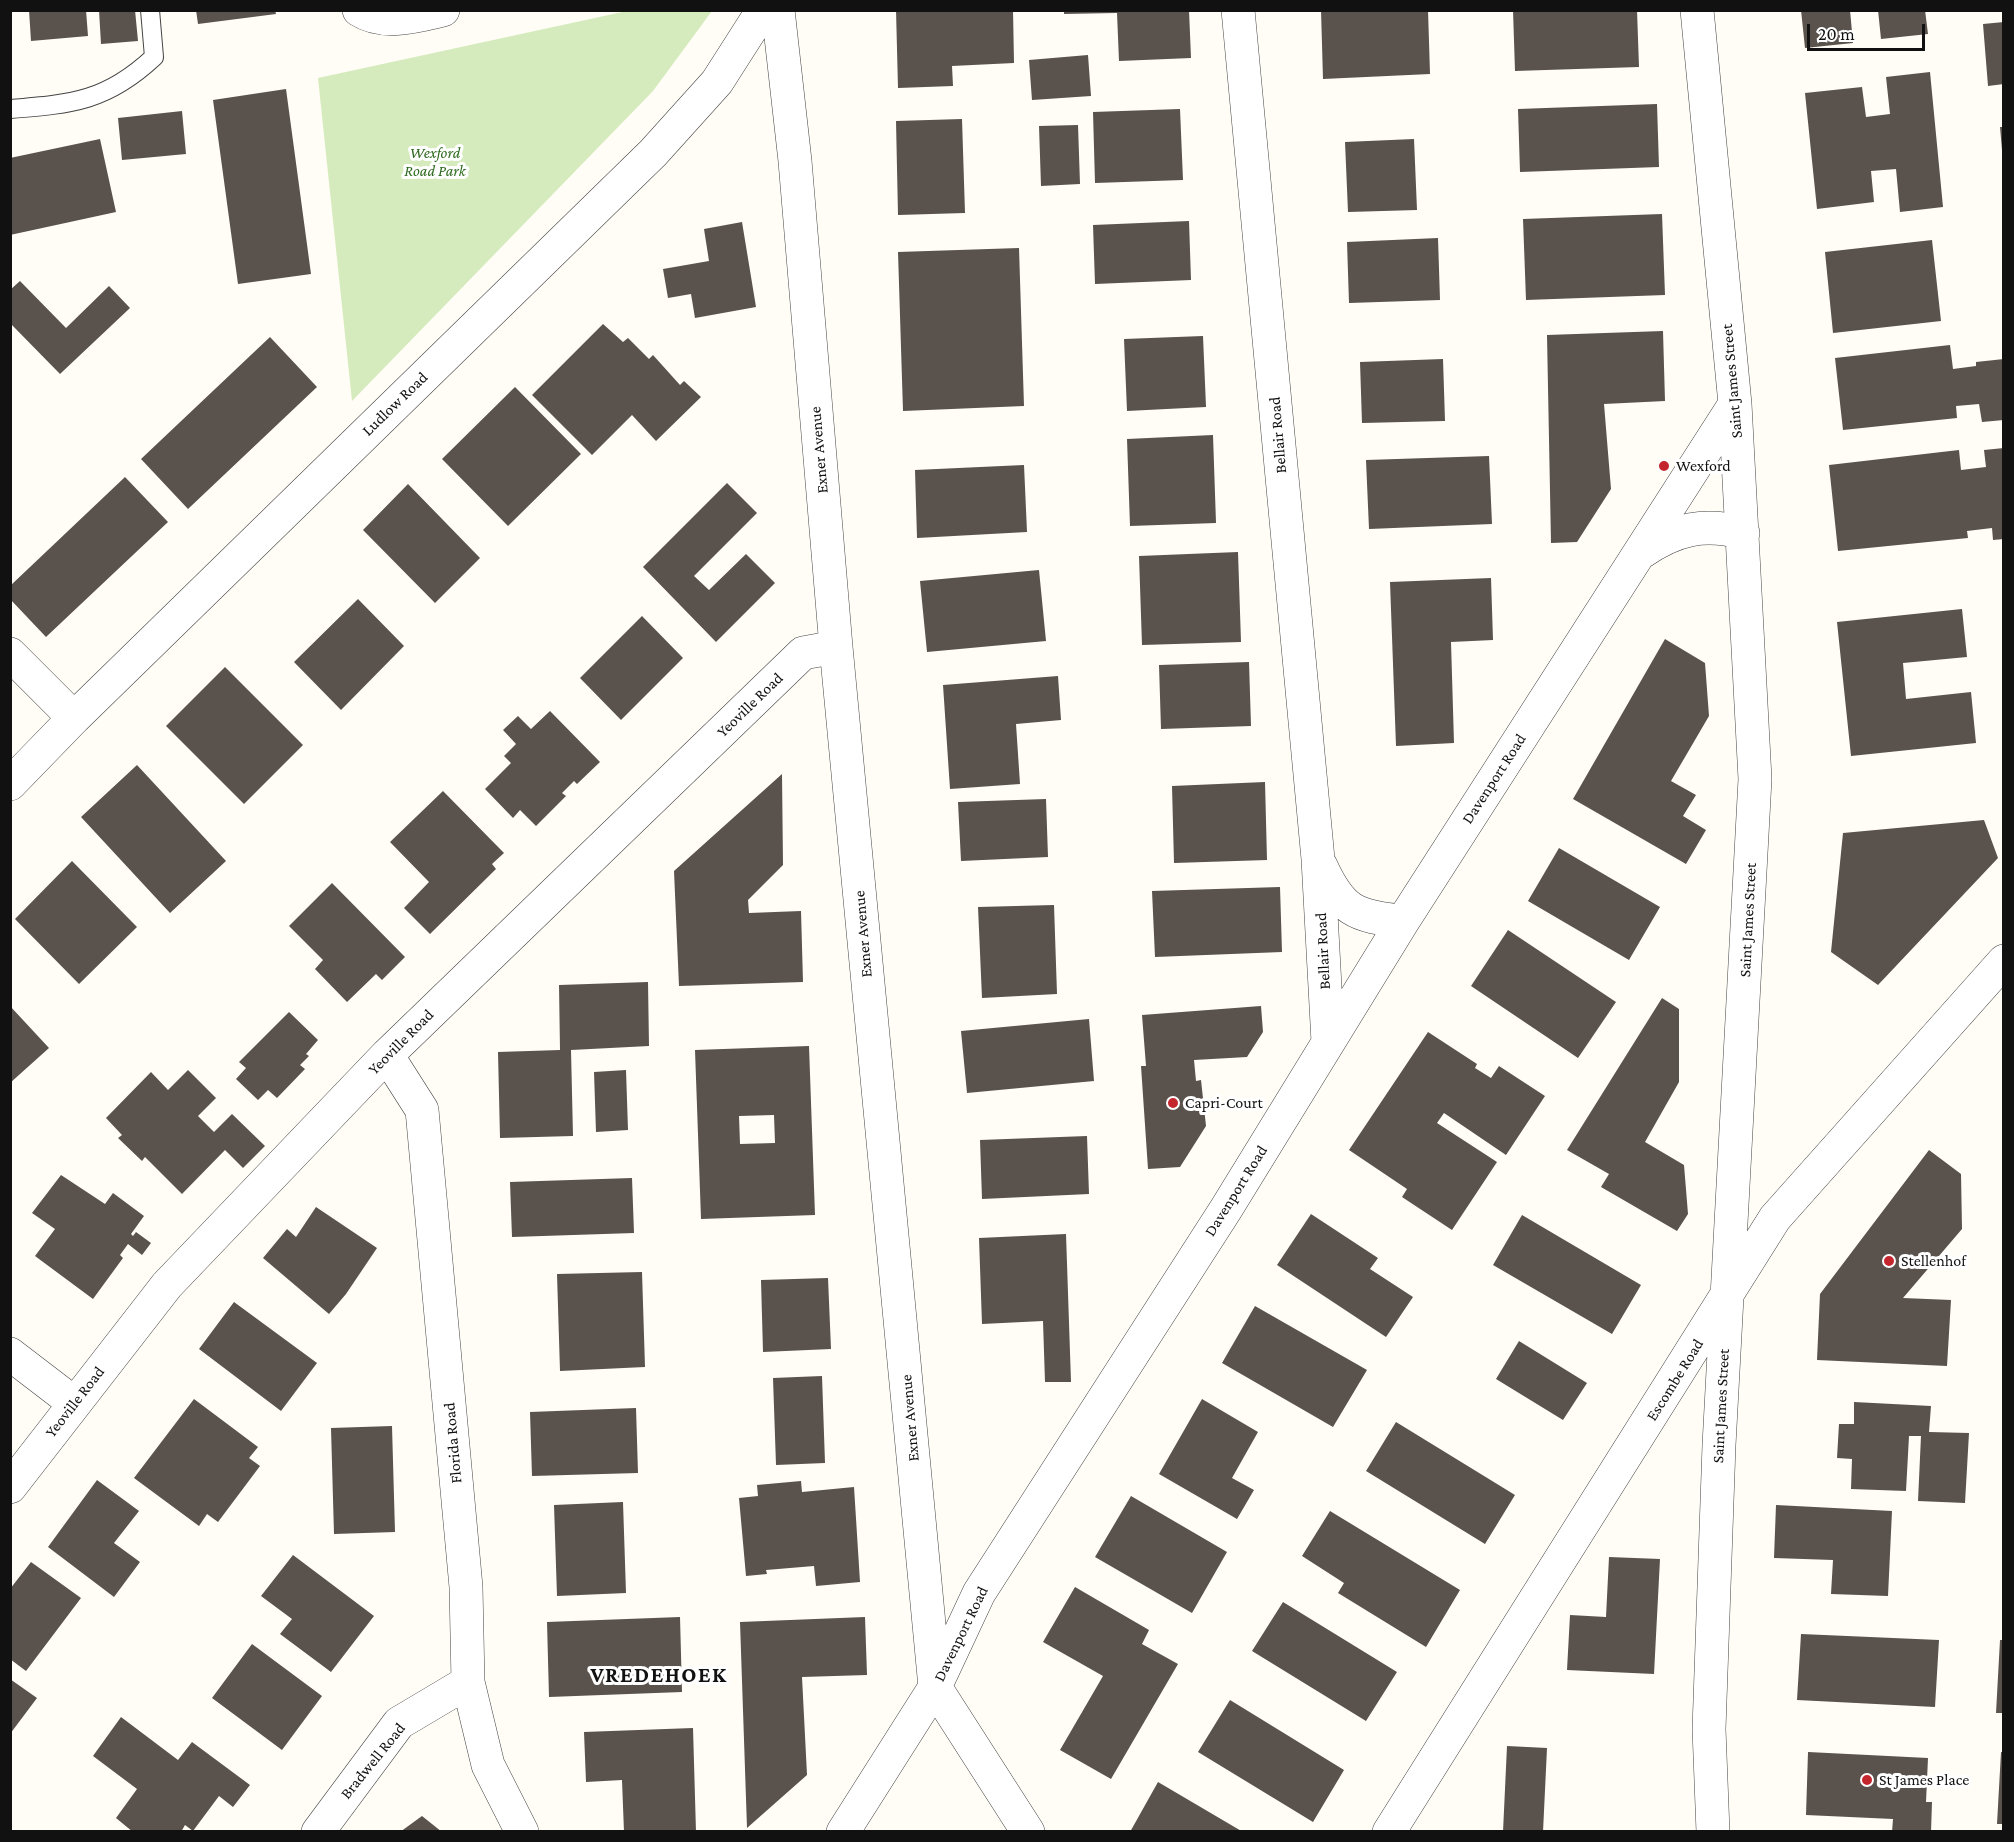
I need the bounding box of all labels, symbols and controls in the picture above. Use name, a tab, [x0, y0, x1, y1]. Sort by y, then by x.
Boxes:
scale bar	[1810, 12, 1928, 50]
text: 20 m	[1818, 24, 1855, 44]
park label: Wexford Road Park	[404, 143, 466, 181]
street label: Saint James Street	[1717, 323, 1747, 439]
street label: Ludlow Road	[358, 368, 432, 440]
street label: Bellair Road	[1265, 396, 1291, 474]
street label: Exner Avenue	[806, 406, 832, 494]
place label: Wexford	[1676, 456, 1731, 476]
marker: Wexford	[1657, 459, 1671, 473]
street label: Yeoville Road	[713, 669, 787, 741]
street label: Davenport Road	[1458, 730, 1530, 828]
street label: Saint James Street	[1735, 862, 1761, 978]
street label: Exner Avenue	[850, 890, 876, 978]
street label: Bellair Road	[1311, 912, 1335, 990]
street label: Yeoville Road	[364, 1005, 438, 1079]
place label: Capri-Court	[1185, 1093, 1263, 1113]
marker: Capri-Court	[1166, 1096, 1180, 1110]
street label: Davenport Road	[1200, 1142, 1272, 1240]
place label: Stellenhof	[1901, 1251, 1966, 1271]
marker: Stellenhof	[1882, 1254, 1896, 1268]
street label: Escombe Road	[1642, 1335, 1708, 1425]
street label: Saint James Street	[1708, 1348, 1734, 1464]
street label: Yeoville Road	[41, 1363, 109, 1441]
street label: Exner Avenue	[897, 1374, 923, 1462]
street label: Florida Road	[440, 1402, 466, 1484]
street label: Davenport Road	[930, 1583, 992, 1685]
district label: VREDEHOEK	[590, 1662, 728, 1688]
street label: Bradwell Road	[336, 1719, 410, 1803]
place label: St James Place	[1879, 1770, 1969, 1790]
marker: St James Place	[1860, 1773, 1874, 1787]

